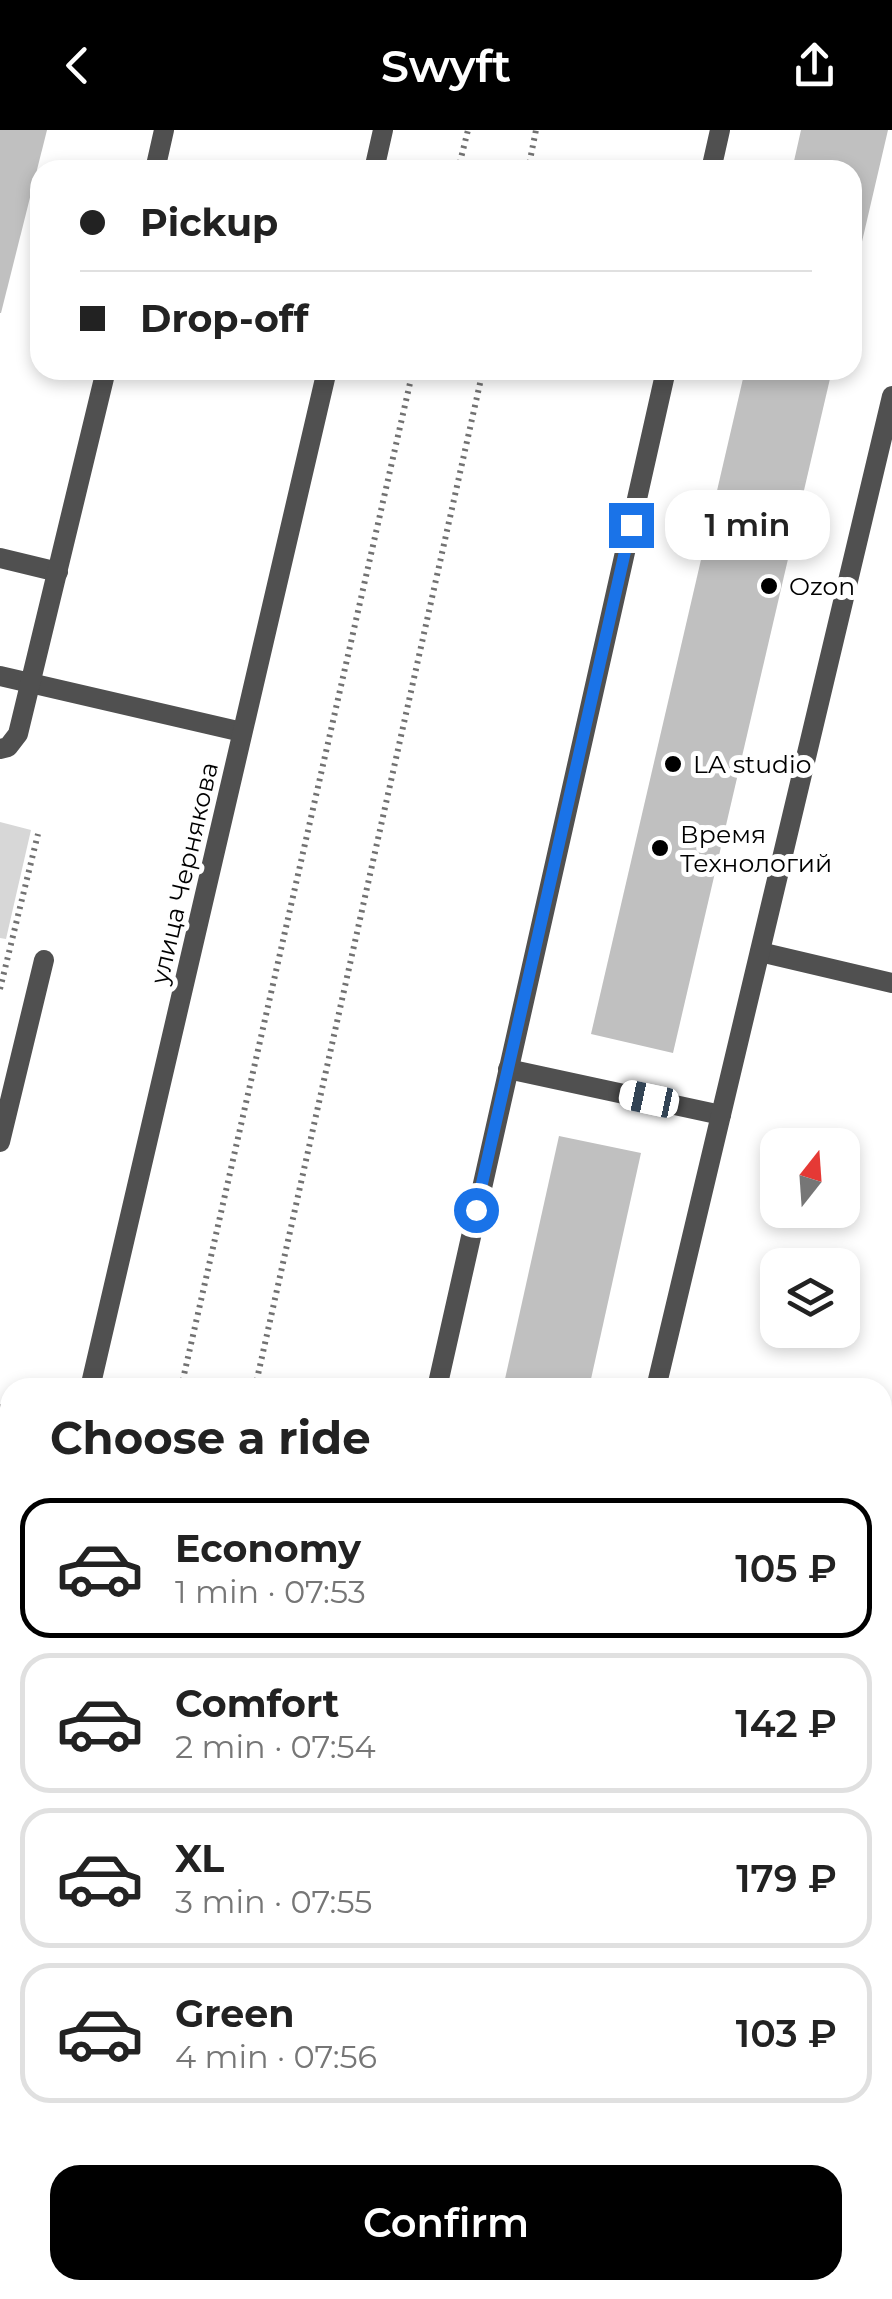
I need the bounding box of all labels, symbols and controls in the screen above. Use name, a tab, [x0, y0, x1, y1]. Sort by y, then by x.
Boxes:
icon: back	[50, 38, 105, 93]
text: Swyft	[381, 38, 511, 93]
icon: share	[787, 38, 842, 93]
text: Pickup	[140, 199, 278, 246]
text: Drop-off	[140, 295, 309, 342]
callout: 1 min	[666, 490, 831, 560]
route end	[609, 503, 654, 548]
text: 1 min	[705, 505, 790, 544]
place label: Ozon	[789, 571, 855, 601]
marker: Ozon	[758, 575, 780, 597]
place label: LА studio	[693, 749, 811, 779]
marker: LА studio	[662, 753, 684, 775]
street label: улица Чернякова	[144, 759, 224, 988]
place label: Время Технологий	[680, 819, 832, 878]
marker: Время Технологий	[649, 837, 671, 859]
car	[617, 1078, 681, 1120]
north arrow	[760, 1128, 860, 1228]
map controls	[760, 1128, 860, 1348]
route start	[454, 1188, 499, 1233]
button: layers	[760, 1248, 860, 1348]
text: Choose a ride	[50, 1410, 371, 1465]
icon: car	[55, 1523, 145, 1613]
text: Economy	[175, 1525, 361, 1572]
text: 105 ₽	[735, 1545, 837, 1592]
text: 1 min · 07:53	[175, 1572, 366, 1611]
icon: car	[55, 1678, 145, 1768]
text: Comfort	[175, 1680, 339, 1727]
text: 142 ₽	[735, 1700, 837, 1747]
text: 2 min · 07:54	[175, 1727, 376, 1766]
icon: car	[55, 1833, 145, 1923]
text: XL	[175, 1835, 224, 1882]
text: 179 ₽	[736, 1855, 837, 1902]
text: 3 min · 07:55	[175, 1882, 372, 1921]
icon: car	[55, 1988, 145, 2078]
text: Green	[175, 1990, 295, 2037]
text: 103 ₽	[736, 2010, 837, 2057]
text: 4 min · 07:56	[175, 2037, 377, 2076]
button: Confirm	[50, 2165, 842, 2280]

